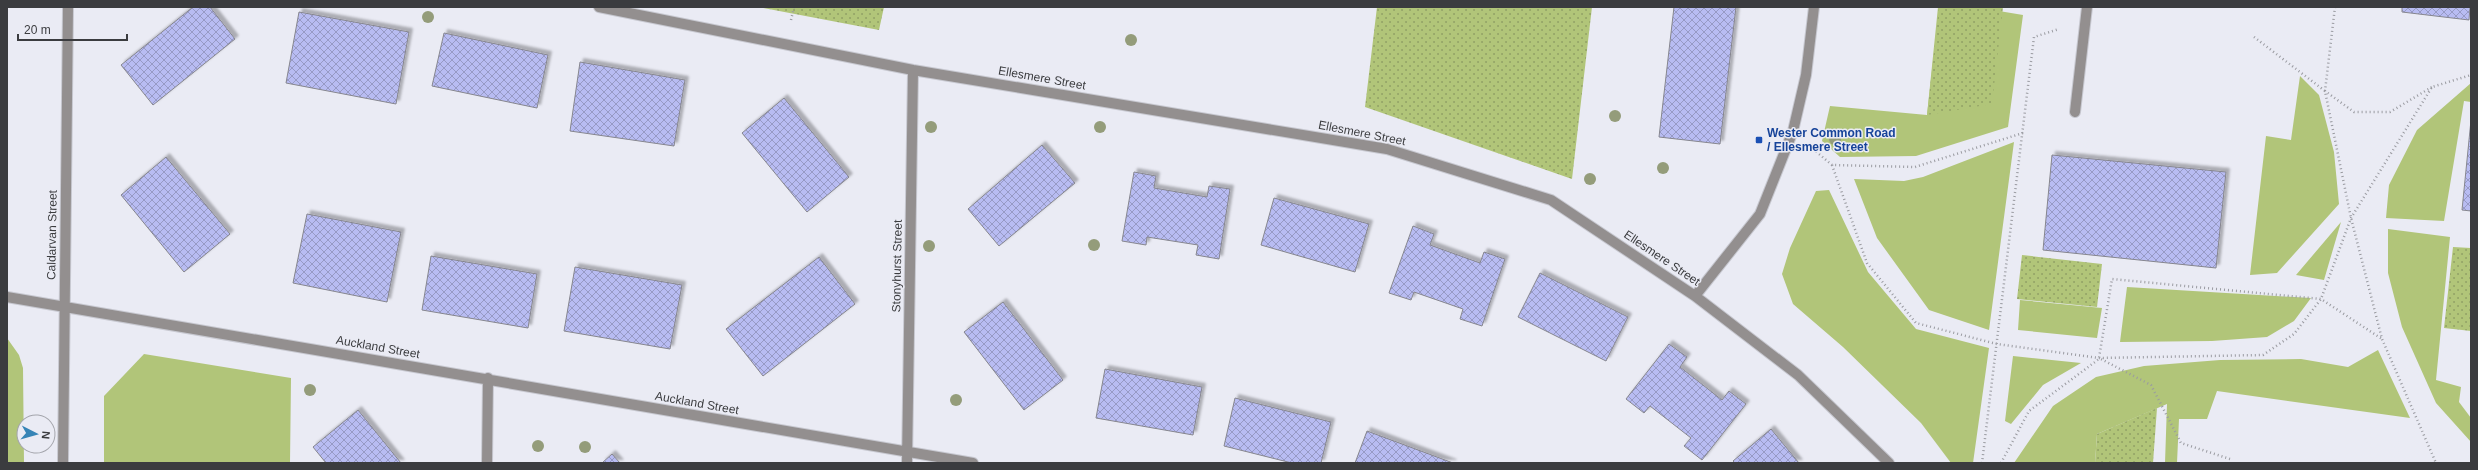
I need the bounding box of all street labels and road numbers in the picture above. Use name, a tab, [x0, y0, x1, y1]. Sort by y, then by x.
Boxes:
street label: Ellesmere Street	[997, 63, 1088, 93]
street label: Ellesmere Street	[1317, 118, 1408, 148]
street label: Caldarvan Street	[44, 189, 60, 280]
street label: Stonyhurst Street	[889, 219, 905, 312]
street label: Ellesmere Street	[1621, 227, 1703, 289]
street label: Auckland Street	[335, 333, 422, 361]
street label: Auckland Street	[654, 389, 741, 417]

